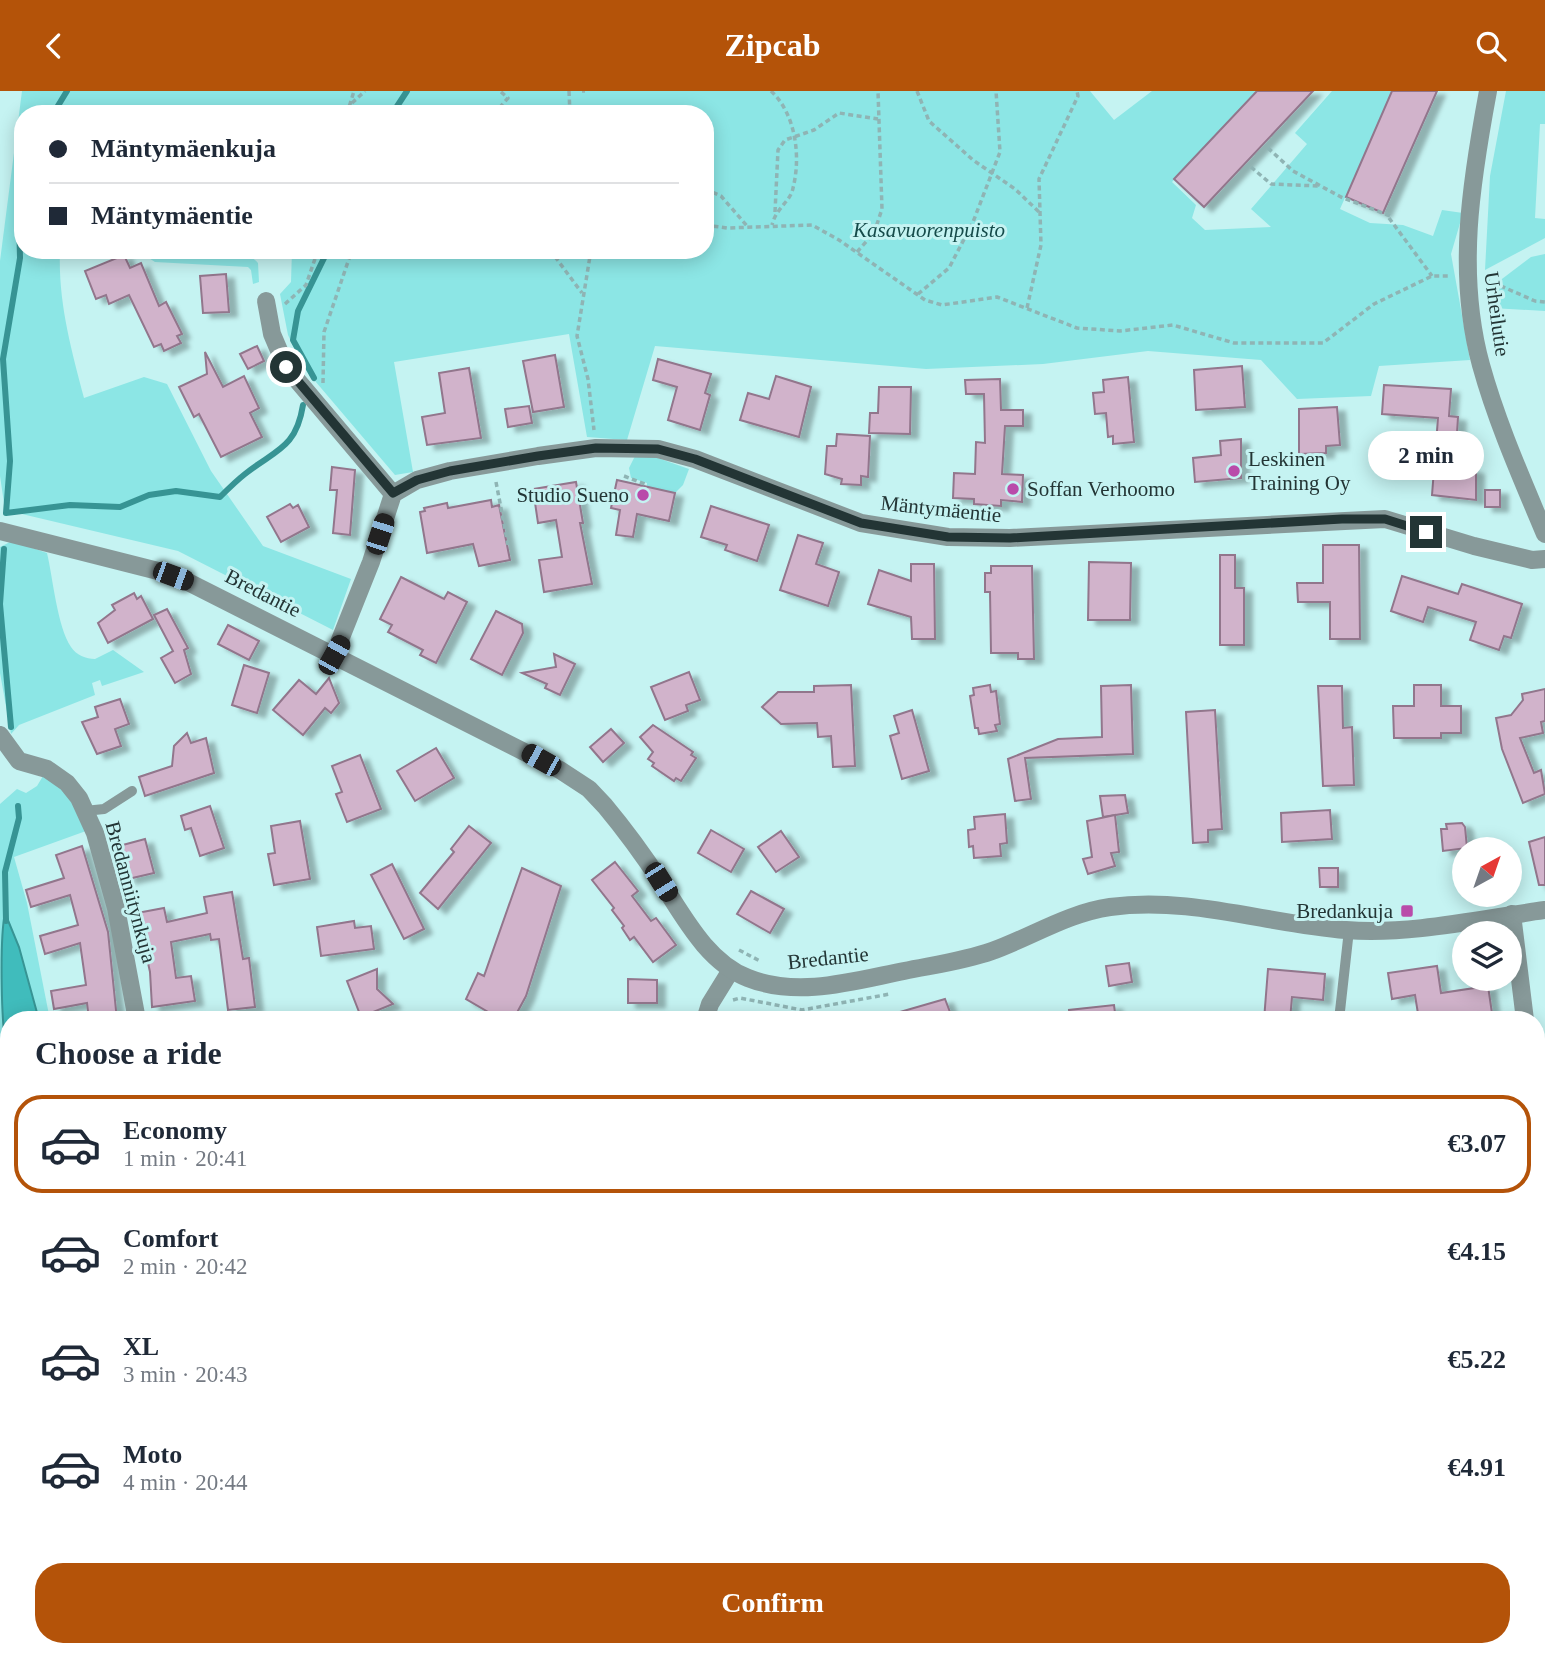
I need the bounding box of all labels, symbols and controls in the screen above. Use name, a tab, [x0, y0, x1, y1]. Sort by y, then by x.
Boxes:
icon: back	[35, 27, 73, 65]
text: Zipcab	[724, 27, 821, 63]
icon: search	[1472, 27, 1510, 65]
text: Mäntymäenkuja	[91, 134, 276, 163]
text: Mäntymäentie	[91, 201, 253, 230]
park label: Kasavuorenpuisto	[852, 218, 1005, 242]
street label: Urheilutie	[1479, 270, 1515, 358]
route start	[270, 351, 302, 383]
callout: 2 min	[1368, 431, 1484, 479]
text: 2 min	[1398, 443, 1454, 468]
place label: Leskinen Training Oy	[1248, 447, 1351, 495]
marker: Leskinen Training Oy	[1226, 463, 1242, 479]
place label: Soffan Verhoomo	[1027, 477, 1175, 501]
marker: Soffan Verhoomo	[1005, 481, 1021, 497]
place label: Studio Sueno	[516, 483, 629, 507]
marker: Studio Sueno	[635, 487, 651, 503]
street label: Mäntymäentie	[879, 491, 1003, 527]
car	[364, 511, 397, 557]
route end	[1410, 516, 1442, 548]
car	[150, 559, 197, 593]
street label: Bredantie	[221, 564, 305, 622]
car	[315, 632, 354, 678]
car	[518, 741, 565, 779]
street label: Bredanniitynkuja	[101, 818, 162, 966]
north arrow	[1452, 837, 1522, 907]
map controls	[1452, 837, 1522, 991]
car	[641, 859, 682, 905]
place label: Bredankuja	[1296, 899, 1394, 923]
marker: Bredankuja	[1399, 903, 1415, 919]
button: layers	[1452, 921, 1522, 991]
street label: Bredantie	[786, 942, 870, 974]
text: Choose a ride	[35, 1035, 222, 1071]
icon: car	[39, 1113, 102, 1176]
text: Economy	[123, 1116, 227, 1145]
text: €3.07	[1448, 1129, 1506, 1158]
text: 1 min · 20:41	[123, 1146, 248, 1171]
icon: car	[39, 1221, 102, 1284]
text: Comfort	[123, 1224, 218, 1253]
text: €4.15	[1448, 1237, 1506, 1266]
text: 2 min · 20:42	[123, 1254, 248, 1279]
icon: car	[39, 1329, 102, 1392]
text: XL	[123, 1332, 159, 1361]
text: €5.22	[1448, 1345, 1506, 1374]
text: 3 min · 20:43	[123, 1362, 248, 1387]
icon: car	[39, 1437, 102, 1500]
text: Moto	[123, 1440, 182, 1469]
text: €4.91	[1448, 1453, 1506, 1482]
text: 4 min · 20:44	[123, 1470, 248, 1495]
button: Confirm	[35, 1563, 1510, 1643]

